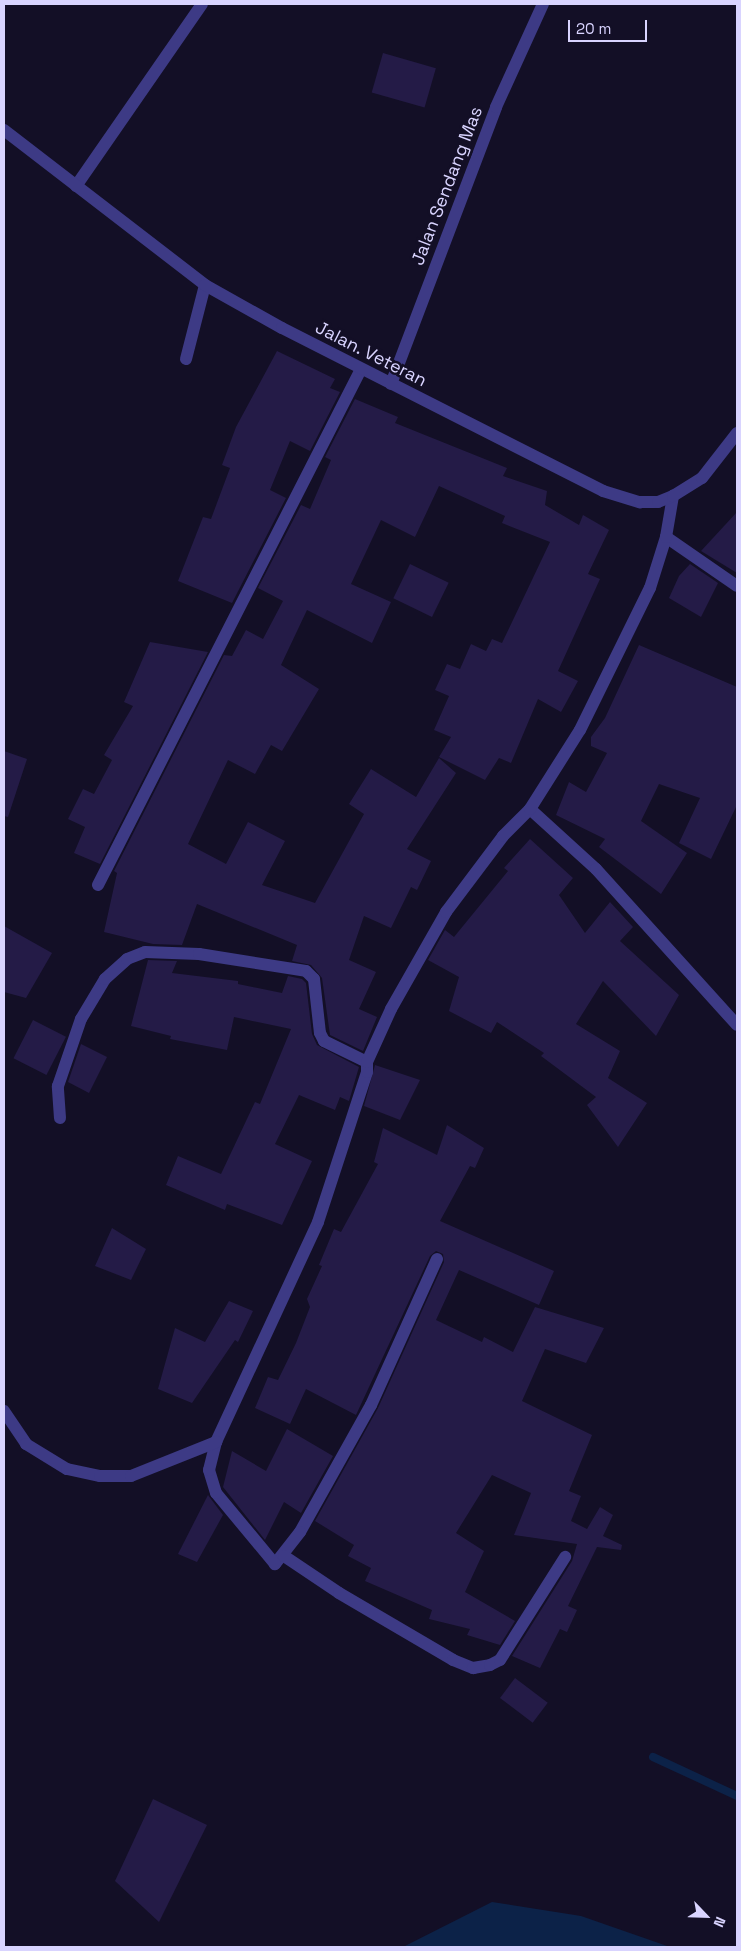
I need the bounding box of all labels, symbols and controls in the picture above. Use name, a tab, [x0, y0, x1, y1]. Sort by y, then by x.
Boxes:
scale bar	[571, 10, 650, 42]
text: 20 m	[576, 19, 611, 38]
street label: Jalan Sendang Mas	[407, 104, 487, 268]
street label: Jalan. Veteran	[311, 316, 431, 392]
north arrow	[681, 1891, 731, 1941]
text: N	[710, 1914, 730, 1930]

